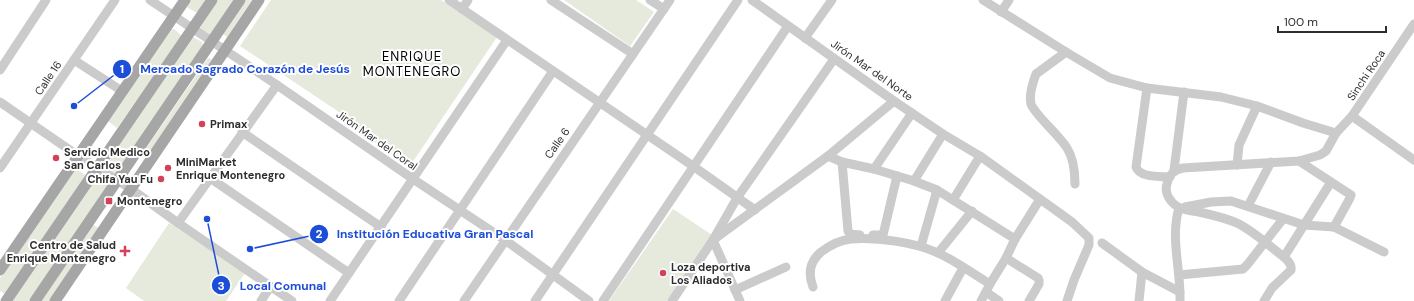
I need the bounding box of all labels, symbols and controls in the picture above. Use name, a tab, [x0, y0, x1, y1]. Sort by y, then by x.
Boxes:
scale bar	[1278, 8, 1386, 34]
text: 100 m	[1284, 14, 1318, 30]
street label: Jirón Mar del Norte	[828, 36, 916, 104]
street label: Sinchi Roca	[1344, 47, 1388, 103]
district label: ENRIQUE MONTENEGRO	[363, 48, 461, 80]
callout: Mercado Sagrado Corazón de Jesús	[112, 57, 358, 81]
street label: Calle 16	[31, 58, 65, 98]
text: 1	[120, 61, 124, 77]
text: Mercado Sagrado Corazón de Jesús	[140, 61, 350, 77]
street label: Jirón Mar del Coral	[334, 107, 420, 173]
place label: Primax	[210, 117, 248, 131]
marker: Primax	[197, 119, 207, 129]
street label: Calle 6	[541, 125, 573, 161]
place label: Servicio Medico San Carlos	[64, 145, 150, 172]
marker: Servicio Medico San Carlos	[51, 153, 61, 163]
place label: MiniMarket Enrique Montenegro	[176, 155, 286, 182]
marker: MiniMarket Enrique Montenegro	[163, 163, 173, 173]
place label: Chifa Yau Fu	[87, 172, 153, 186]
marker: Chifa Yau Fu	[156, 174, 166, 184]
place label: Montenegro	[117, 194, 183, 208]
marker: Montenegro	[104, 196, 114, 206]
callout: Institución Educativa Gran Pascal	[309, 222, 541, 246]
text: 2	[316, 226, 323, 242]
text: Institución Educativa Gran Pascal	[337, 226, 533, 242]
place label: Centro de Salud Enrique Montenegro	[7, 238, 116, 265]
marker: Centro de Salud Enrique Montenegro	[119, 245, 131, 257]
place label: Loza deportiva Los Aliados	[671, 260, 750, 287]
marker: Loza deportiva Los Aliados	[658, 268, 668, 278]
callout: Local Comunal	[211, 273, 334, 297]
text: 3	[217, 278, 225, 294]
text: Local Comunal	[240, 278, 326, 294]

